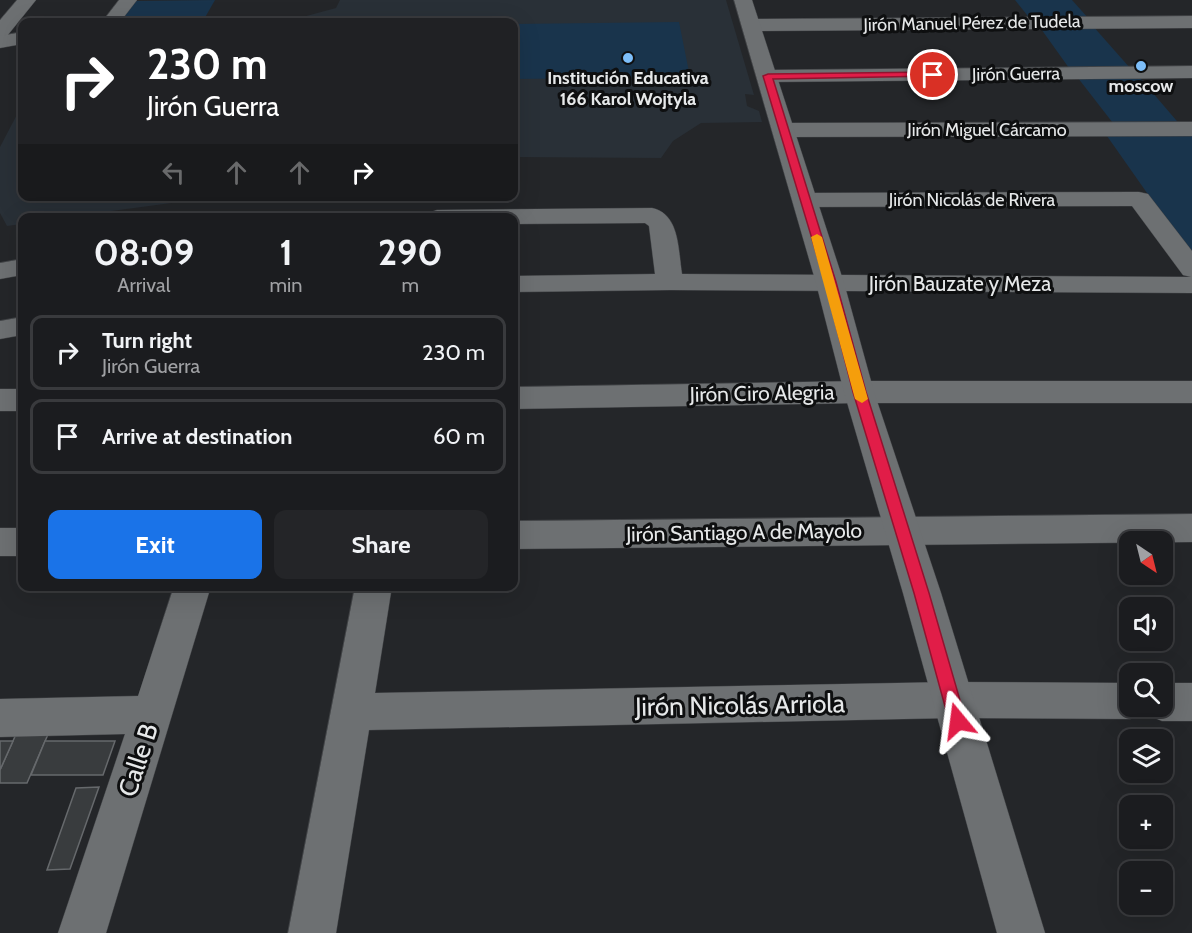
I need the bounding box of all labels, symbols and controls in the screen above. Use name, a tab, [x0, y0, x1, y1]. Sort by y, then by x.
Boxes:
street label: Jirón Manuel Pérez de Tudela	[862, 10, 1081, 36]
text: 230 m	[147, 38, 267, 90]
icon: right	[48, 42, 126, 120]
pin	[907, 49, 958, 100]
marker: Institución Educativa 166 Karol Wojtyla	[621, 51, 635, 65]
icon: arrive	[916, 58, 949, 91]
marker: moscow	[1134, 59, 1148, 73]
street label: Jirón Guerra	[971, 62, 1061, 86]
place label: Institución Educativa 166 Karol Wojtyla	[547, 67, 709, 110]
place label: moscow	[1109, 75, 1173, 97]
text: Jirón Guerra	[147, 90, 279, 123]
street label: Jirón Miguel Cárcamo	[906, 119, 1067, 141]
icon: left	[157, 156, 190, 189]
icon: ahead	[220, 156, 253, 189]
icon: ahead	[283, 156, 316, 189]
icon: right	[346, 156, 379, 189]
street label: Jirón Nicolás de Rivera	[888, 189, 1055, 211]
text: 08:09	[93, 230, 194, 274]
text: 1	[279, 230, 293, 274]
text: 290	[378, 230, 443, 274]
street label: Jirón Bauzate y Meza	[868, 271, 1051, 296]
text: Arrival	[117, 273, 170, 297]
text: min	[270, 273, 303, 297]
text: m	[401, 273, 419, 297]
text: Turn right	[102, 327, 192, 354]
icon: right	[51, 336, 84, 369]
text: 230 m	[422, 339, 485, 366]
text: Jirón Guerra	[102, 354, 200, 378]
street label: Jirón Ciro Alegria	[688, 379, 835, 407]
icon: arrive	[51, 420, 84, 453]
text: Arrive at destination	[102, 423, 292, 450]
text: 60 m	[433, 423, 485, 450]
button: Exit	[48, 510, 262, 579]
button: Share	[274, 510, 488, 579]
street label: Jirón Santiago A de Mayolo	[625, 517, 862, 547]
north arrow	[1119, 531, 1173, 585]
map controls	[1119, 531, 1173, 915]
button: sound	[1119, 597, 1173, 651]
button: search	[1119, 663, 1173, 717]
street label: Jirón Nicolás Arriola	[634, 687, 846, 723]
position arrow	[926, 689, 990, 753]
street label: Calle B	[111, 719, 165, 801]
button: layers	[1119, 729, 1173, 783]
button: +	[1119, 795, 1173, 849]
button: −	[1119, 861, 1173, 915]

